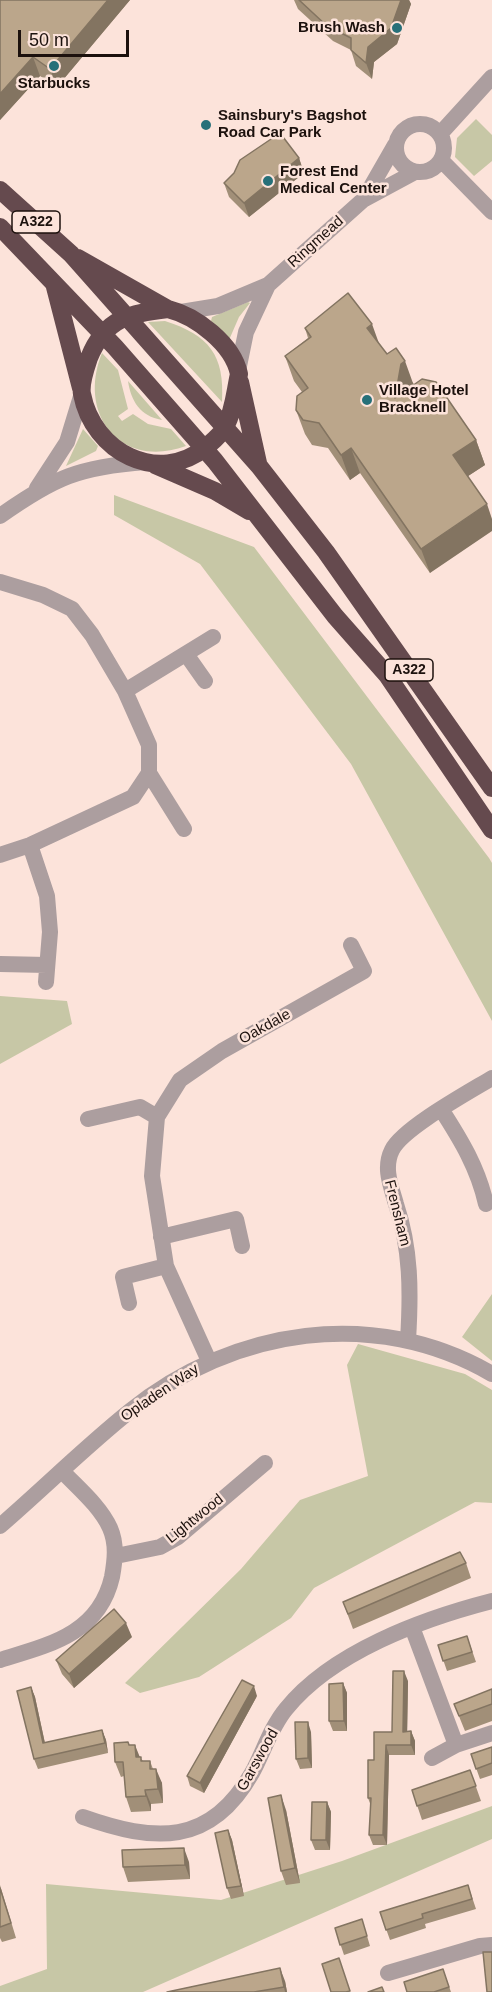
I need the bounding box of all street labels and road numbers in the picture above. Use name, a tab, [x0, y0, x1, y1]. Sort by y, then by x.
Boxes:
road number: A322	[12, 211, 60, 233]
street label: Ringmead	[285, 212, 347, 272]
road number: A322	[385, 659, 433, 681]
street label: Oakdale	[236, 1006, 294, 1048]
street label: Frensham	[380, 1178, 414, 1248]
street label: Opladen Way	[118, 1360, 202, 1426]
street label: Lightwood	[163, 1490, 227, 1548]
street label: Garswood	[234, 1726, 282, 1794]

